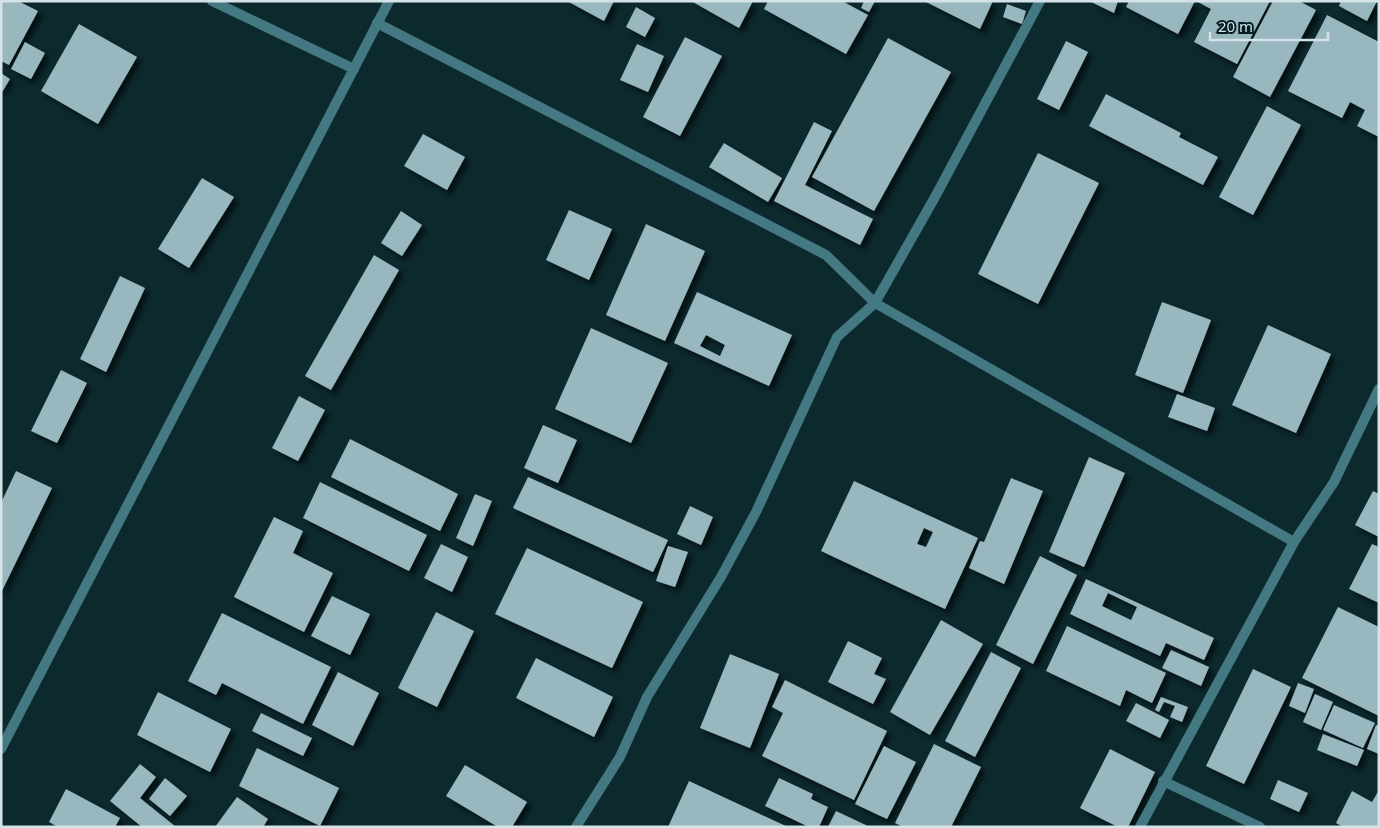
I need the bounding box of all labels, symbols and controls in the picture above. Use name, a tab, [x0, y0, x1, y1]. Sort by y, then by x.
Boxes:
scale bar	[1210, 10, 1328, 42]
text: 20 m	[1218, 16, 1253, 36]

